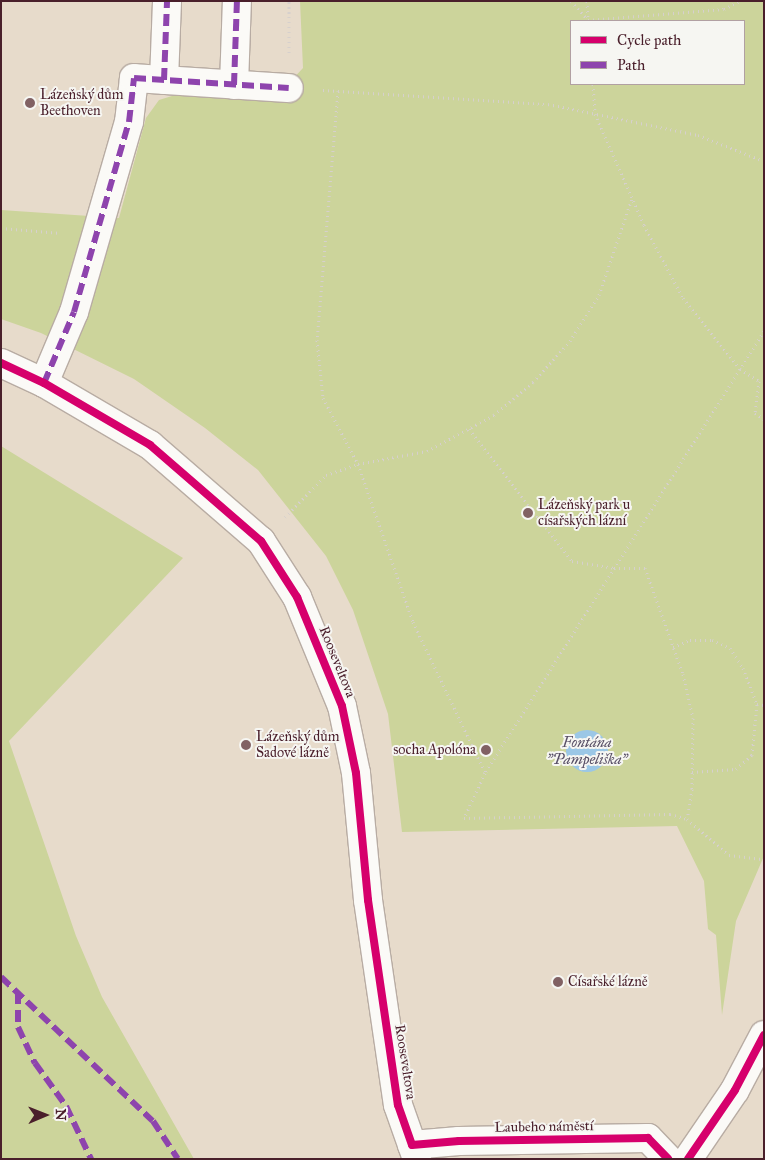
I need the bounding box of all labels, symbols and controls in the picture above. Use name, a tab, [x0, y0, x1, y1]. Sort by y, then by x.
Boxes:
legend	[570, 20, 745, 85]
text: Cycle path	[617, 31, 681, 49]
text: Path	[617, 56, 645, 74]
place label: Lázeňský dům Beethoven	[40, 87, 124, 120]
marker: Lázeňský dům Beethoven	[24, 97, 36, 109]
place label: Lázeňský park u císařských lázní	[538, 497, 630, 530]
marker: Lázeňský park u císařských lázní	[522, 507, 534, 519]
street label: Rooseveltova	[315, 624, 359, 700]
place label: Lázeňský dům Sadové lázně	[256, 729, 340, 762]
water label: Fontána "Pampeliška"	[546, 733, 628, 768]
marker: Lázeňský dům Sadové lázně	[240, 739, 252, 751]
place label: socha Apolóna	[393, 742, 476, 758]
marker: socha Apolóna	[480, 744, 492, 756]
place label: Císařské lázně	[568, 974, 648, 990]
marker: Císařské lázně	[552, 976, 564, 988]
street label: Rooseveltova	[391, 1023, 419, 1101]
north arrow	[20, 1090, 70, 1140]
text: N	[52, 1109, 69, 1121]
street label: Laubeho náměstí	[494, 1118, 594, 1136]

